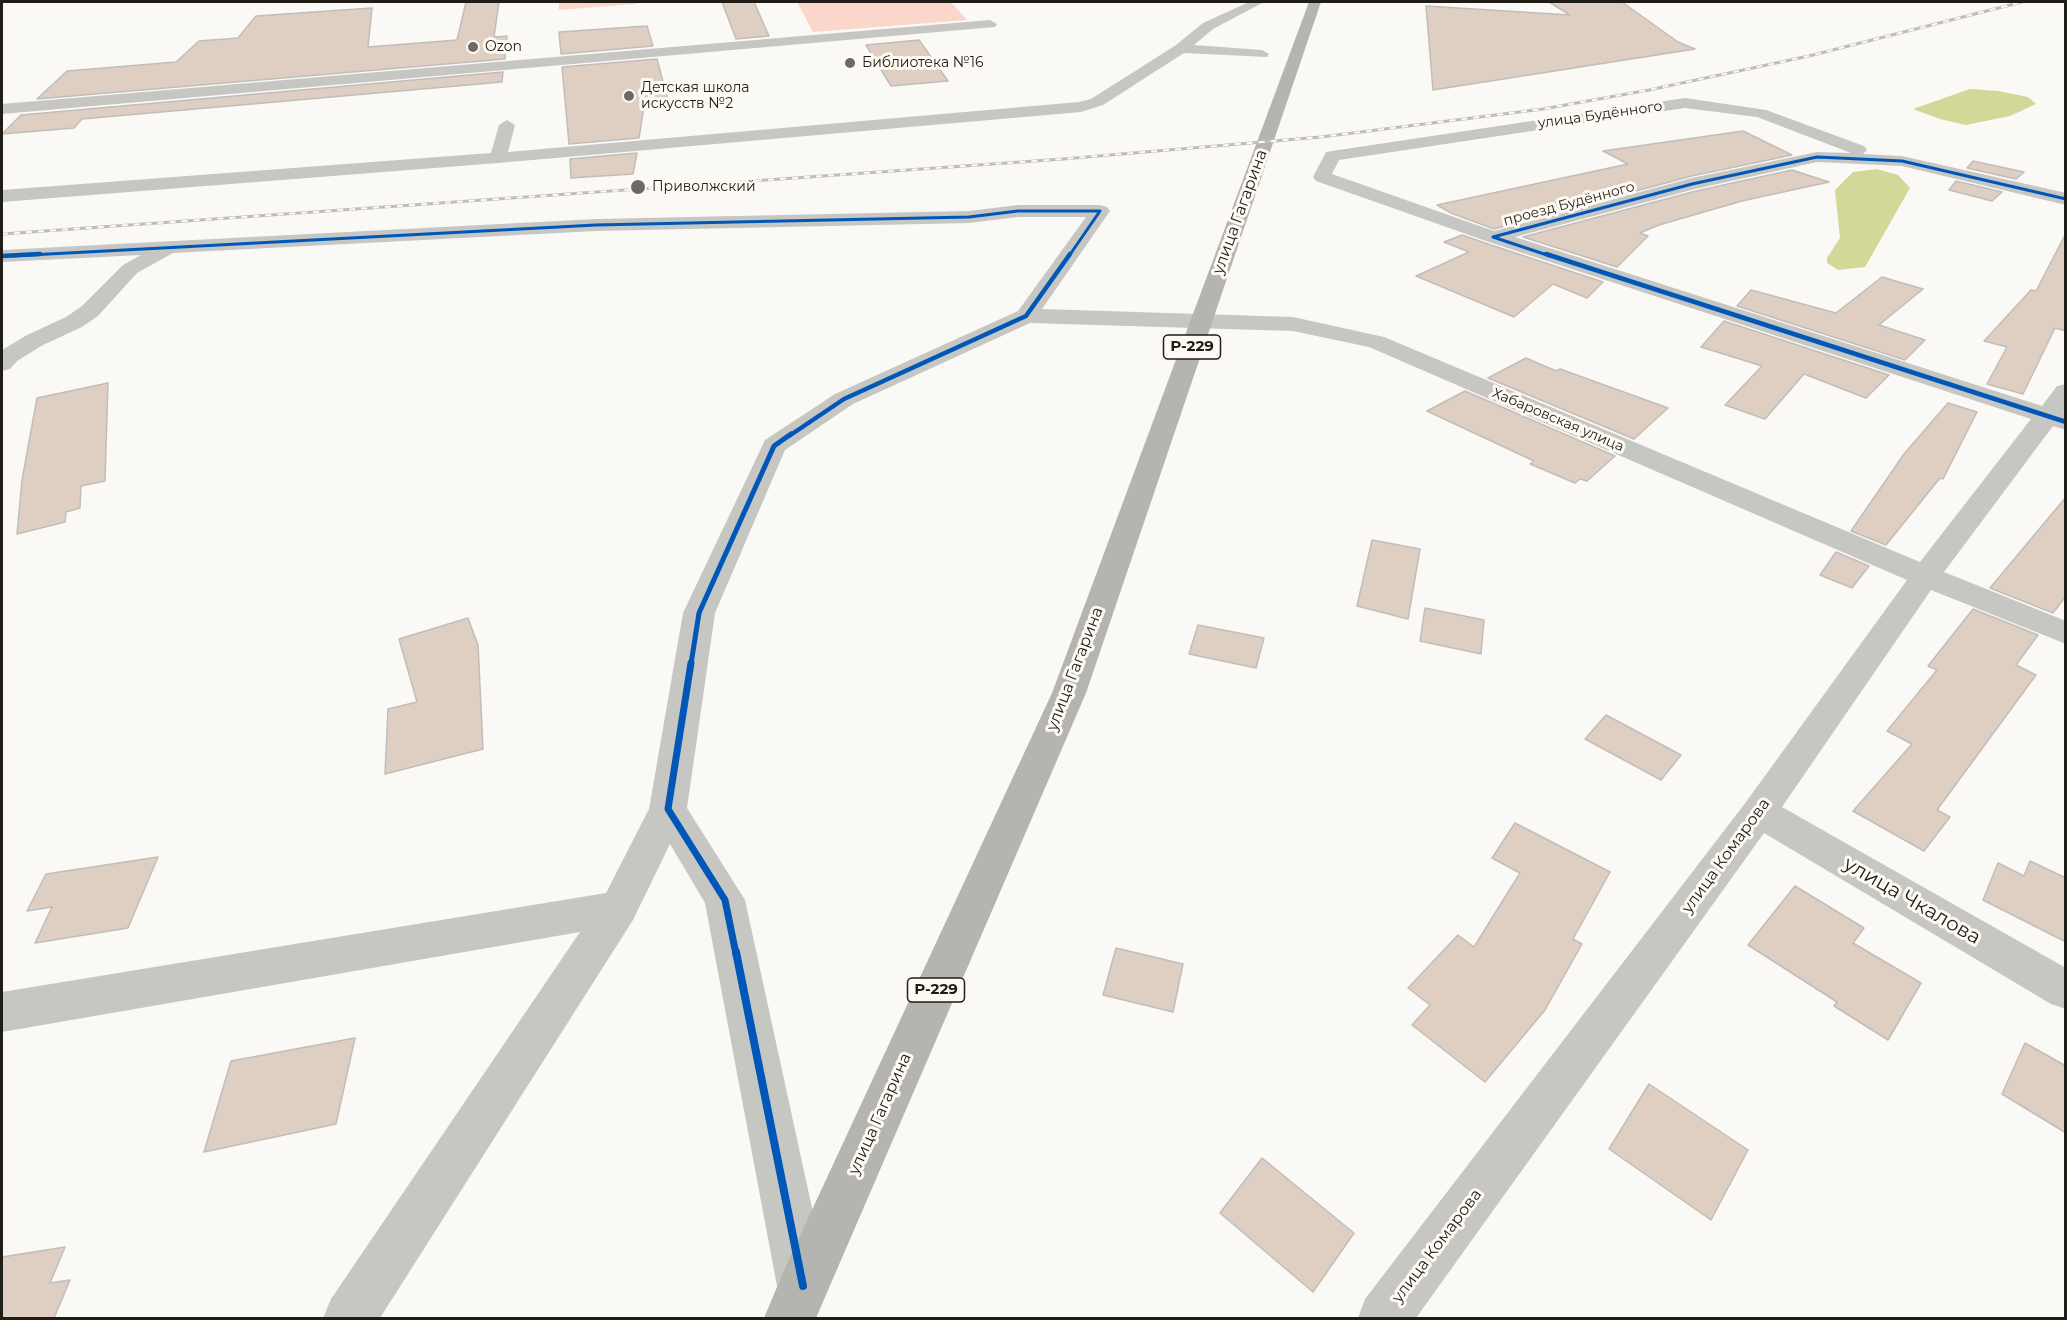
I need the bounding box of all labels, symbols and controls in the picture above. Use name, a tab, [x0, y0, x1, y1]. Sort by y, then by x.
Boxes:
place label: Ozon	[485, 39, 522, 55]
marker: Ozon	[466, 40, 480, 54]
place label: Библиотека №16	[862, 55, 984, 71]
marker: Библиотека №16	[843, 56, 857, 70]
place label: Детская школа искусств №2	[641, 80, 749, 112]
marker: Детская школа искусств №2	[622, 89, 636, 103]
street label: улица Будённого	[1537, 98, 1663, 132]
street label: улица Гагарина	[1209, 147, 1271, 277]
marker: Приволжский	[629, 178, 647, 196]
street label: проезд Будённого	[1502, 178, 1636, 230]
place label: Приволжский	[652, 179, 756, 195]
road number: Р-229	[1164, 335, 1220, 359]
street label: Хабаровская улица	[1490, 385, 1626, 455]
street label: улица Гагарина	[1043, 604, 1107, 734]
street label: улица Комарова	[1678, 795, 1774, 917]
street label: улица Чкалова	[1839, 852, 1985, 950]
road number: Р-229	[908, 978, 964, 1002]
street label: улица Гагарина	[845, 1050, 915, 1178]
street label: улица Комарова	[1388, 1185, 1486, 1307]

